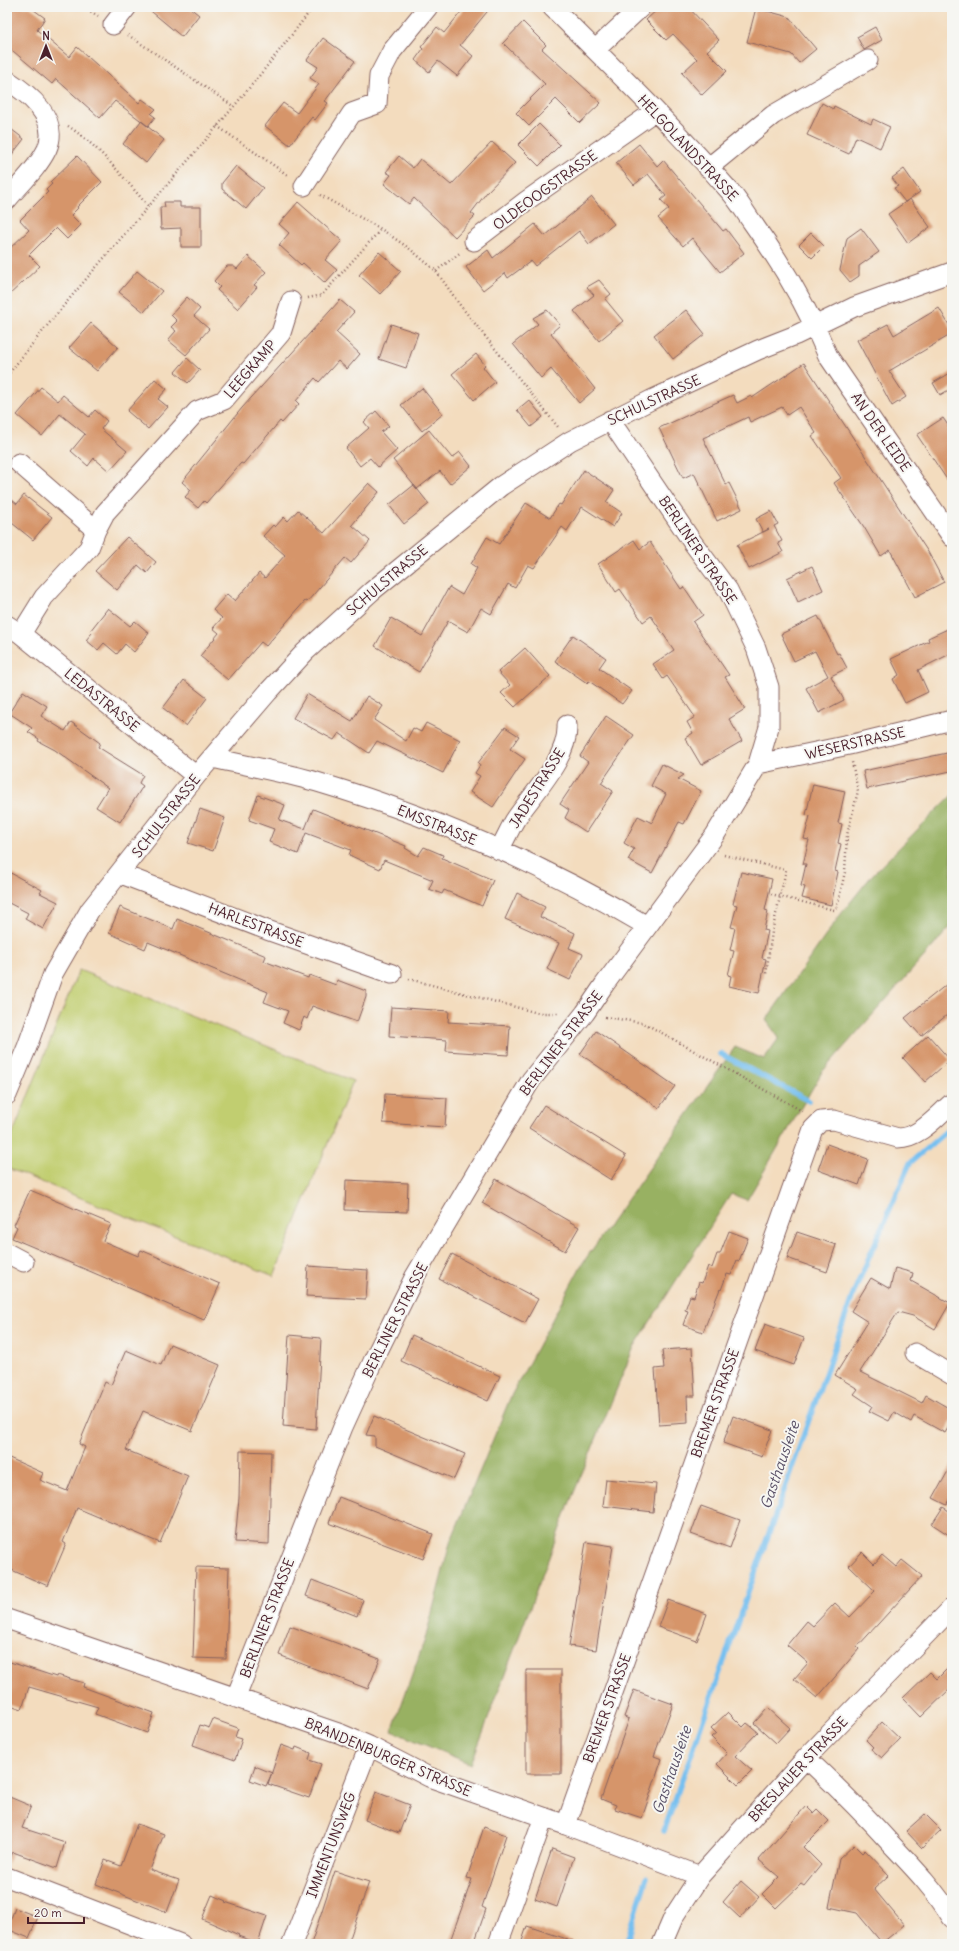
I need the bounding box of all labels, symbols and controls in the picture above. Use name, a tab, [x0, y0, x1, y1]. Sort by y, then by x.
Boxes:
north arrow	[26, 26, 66, 66]
text: N	[42, 29, 50, 43]
street label: HELGOLANDSTRASSE	[634, 91, 742, 205]
street label: OLDEOOGSTRASSE	[489, 146, 601, 234]
street label: LEEGKAMP	[220, 336, 280, 402]
street label: SCHULSTRASSE	[604, 371, 704, 429]
street label: AN DER LEIDE	[847, 389, 915, 475]
street label: BERLINER STRASSE	[655, 492, 741, 608]
street label: SCHULSTRASSE	[343, 541, 431, 619]
street label: LEDASTRASSE	[61, 664, 143, 736]
street label: WESERSTRASSE	[803, 723, 907, 763]
street label: JADESTRASSE	[505, 745, 569, 831]
street label: SCHULSTRASSE	[128, 771, 204, 861]
street label: EMSSTRASSE	[395, 801, 479, 849]
street label: HARLESTRASSE	[206, 899, 306, 951]
street label: BERLINER STRASSE	[516, 987, 606, 1099]
street label: BERLINER STRASSE	[358, 1259, 432, 1381]
street label: BREMER STRASSE	[687, 1346, 743, 1460]
water label: Gasthausleite	[756, 1417, 804, 1511]
street label: BERLINER STRASSE	[236, 1556, 298, 1680]
street label: BREMER STRASSE	[579, 1651, 635, 1765]
street label: BRESLAUER STRASSE	[745, 1713, 851, 1825]
street label: BRANDENBURGER STRASSE	[302, 1714, 474, 1800]
water label: Gasthausleite	[648, 1722, 696, 1816]
street label: IMMENTUNSWEG	[303, 1790, 359, 1900]
scale bar	[28, 1899, 84, 1925]
text: 20 m	[34, 1905, 62, 1920]

